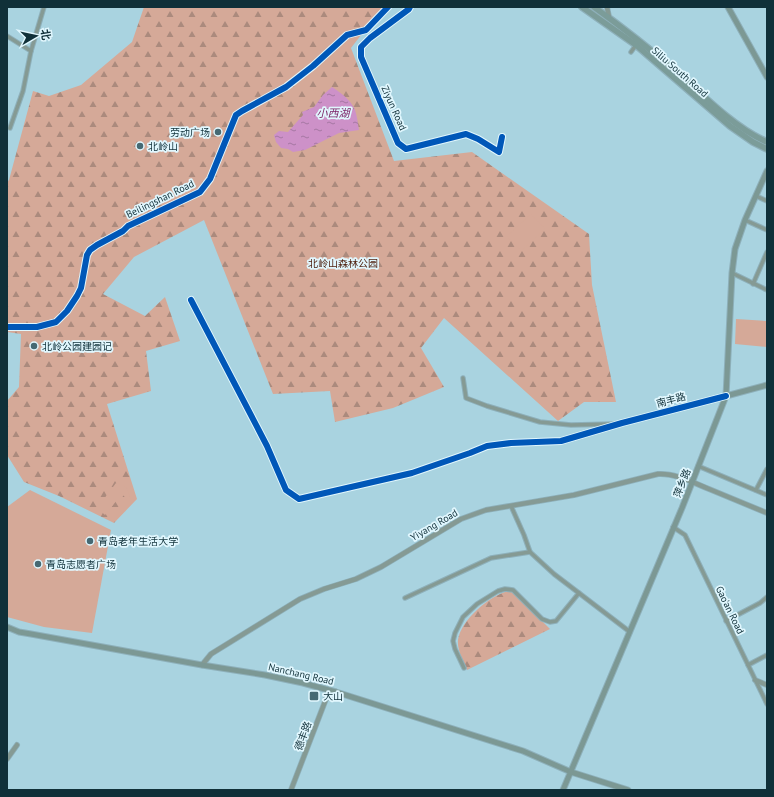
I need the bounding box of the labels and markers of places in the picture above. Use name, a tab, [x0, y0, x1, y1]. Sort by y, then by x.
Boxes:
place label: 劳动广场	[170, 126, 210, 139]
marker: 劳动广场	[213, 127, 223, 137]
place label: 北岭山	[148, 140, 178, 153]
marker: 北岭山	[135, 141, 145, 151]
place label: 北岭公园建园记	[42, 340, 112, 353]
marker: 北岭公园建园记	[29, 341, 39, 351]
place label: 青岛老年生活大学	[98, 535, 178, 548]
marker: 青岛老年生活大学	[85, 536, 95, 546]
place label: 青岛志愿者广场	[46, 558, 116, 571]
marker: 青岛志愿者广场	[33, 559, 43, 569]
marker: 大山	[308, 690, 320, 702]
place label: 大山	[323, 690, 343, 703]

